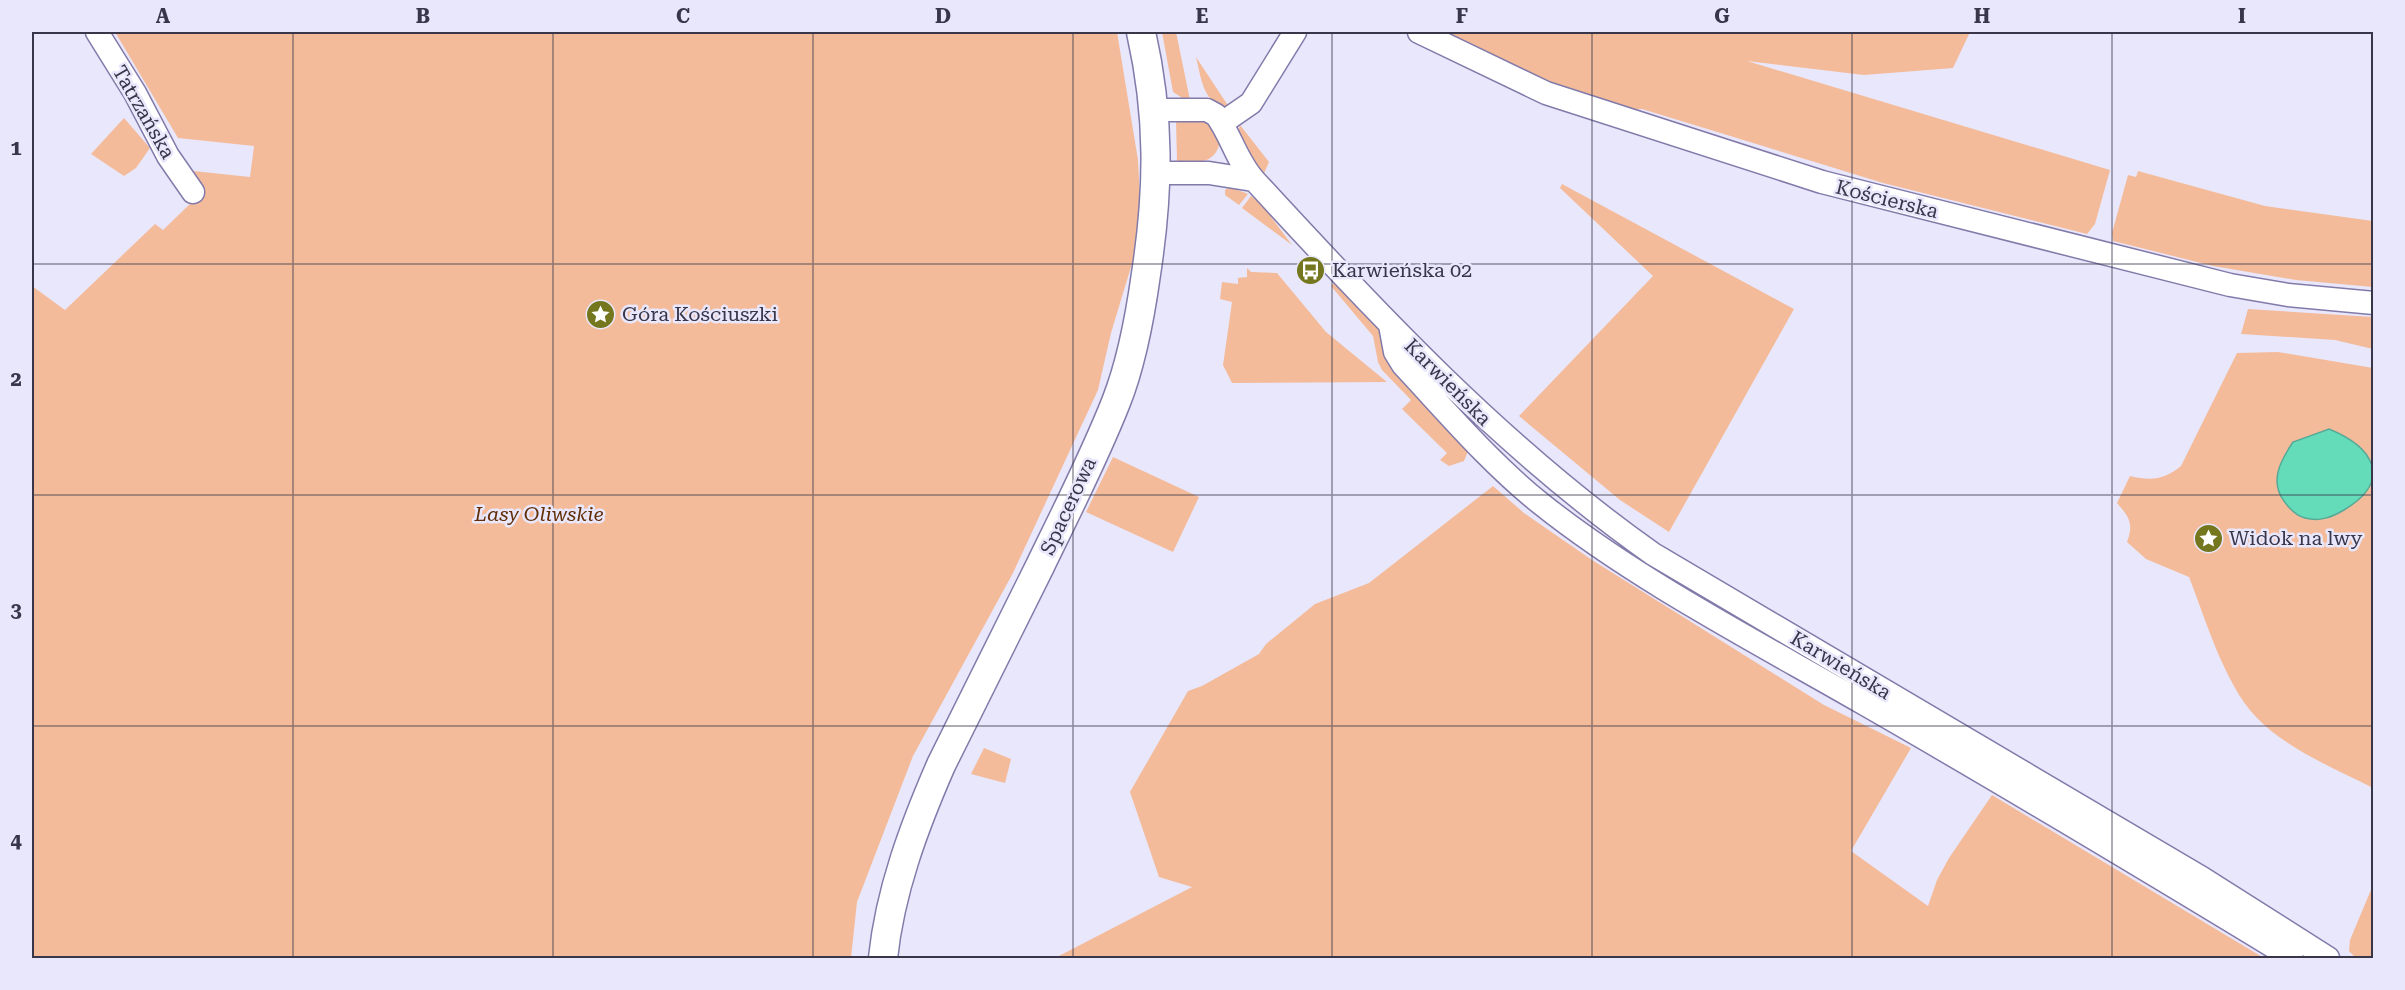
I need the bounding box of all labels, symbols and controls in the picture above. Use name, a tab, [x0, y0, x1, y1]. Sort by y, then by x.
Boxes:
text: A	[156, 4, 171, 28]
text: B	[416, 4, 430, 28]
text: C	[676, 4, 690, 28]
text: D	[935, 4, 951, 28]
text: E	[1196, 4, 1209, 28]
text: F	[1456, 4, 1468, 28]
text: G	[1714, 4, 1730, 28]
text: H	[1974, 4, 1990, 28]
text: I	[2238, 4, 2246, 28]
street label: Tatrzańska	[108, 61, 180, 163]
text: 1	[10, 136, 22, 160]
street label: Kościerska	[1833, 175, 1941, 223]
bus stop icon: Karwieńska 02	[1295, 254, 1327, 286]
place label: Karwieńska 02	[1332, 258, 1472, 282]
place icon: Góra Kościuszki	[585, 298, 617, 330]
place label: Góra Kościuszki	[622, 302, 778, 326]
street label: Karwieńska	[1400, 334, 1496, 430]
text: 2	[10, 367, 22, 391]
street label: Spacerowa	[1035, 453, 1101, 559]
park label: Lasy Oliwskie	[473, 502, 604, 526]
place icon: Widok na lwy	[2192, 522, 2224, 554]
place label: Widok na lwy	[2229, 526, 2363, 550]
text: 3	[10, 598, 22, 622]
street label: Karwieńska	[1786, 626, 1896, 704]
text: 4	[10, 829, 22, 853]

